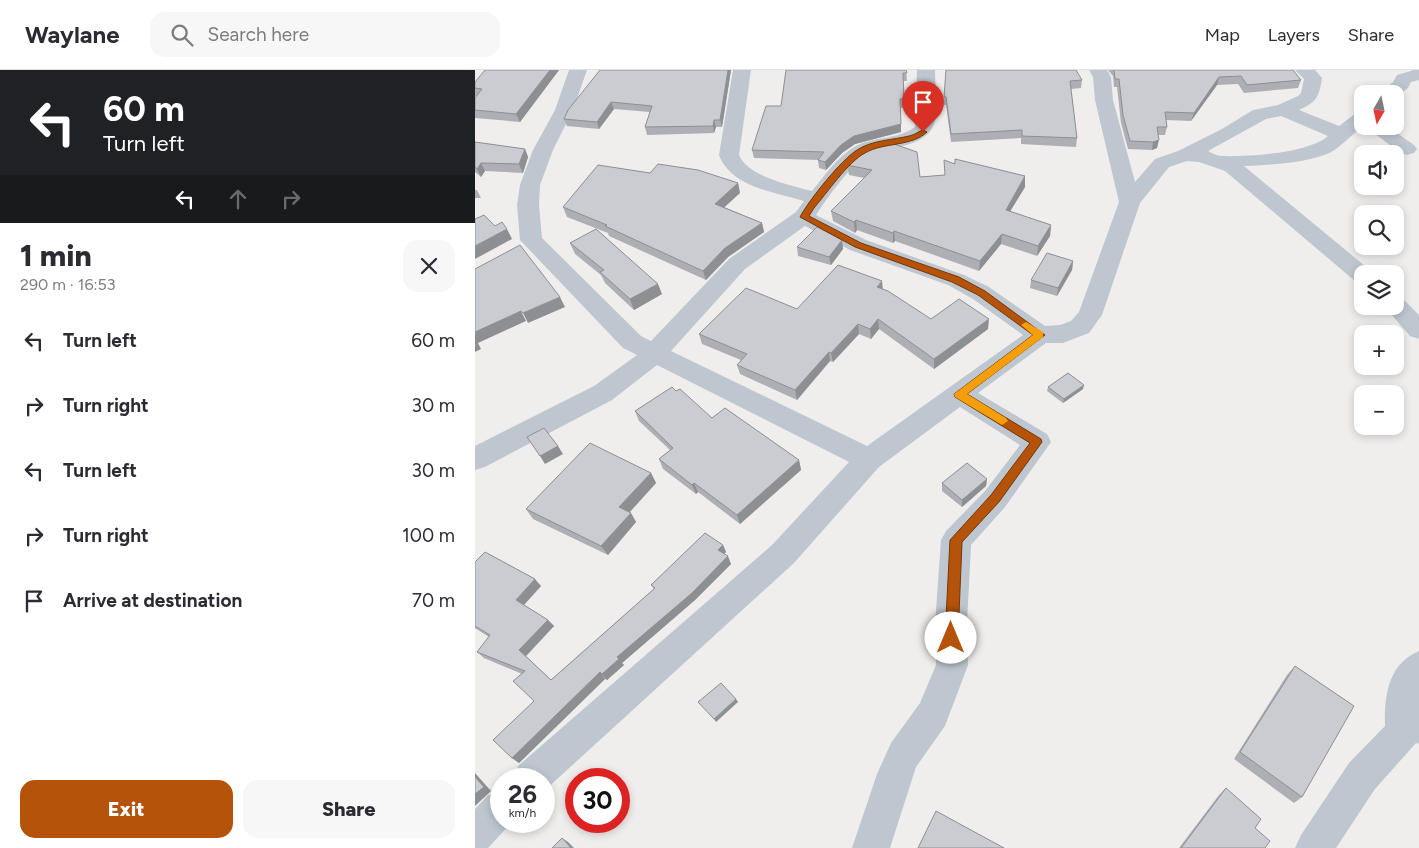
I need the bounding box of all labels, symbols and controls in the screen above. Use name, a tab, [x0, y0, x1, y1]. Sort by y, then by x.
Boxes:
search box	[150, 12, 500, 57]
text: Waylane	[25, 20, 120, 49]
icon: search	[168, 21, 196, 49]
text: Search here	[208, 23, 309, 46]
text: Map	[1205, 24, 1240, 46]
text: Layers	[1268, 24, 1320, 46]
text: Share	[1348, 24, 1394, 46]
pin	[902, 81, 944, 132]
north arrow	[1354, 85, 1404, 135]
map controls	[1354, 85, 1404, 435]
text: 60 m	[103, 88, 185, 130]
icon: arrive	[909, 88, 937, 116]
icon: left	[20, 90, 85, 155]
text: Turn left	[103, 130, 185, 157]
button: sound	[1354, 145, 1404, 195]
icon: left	[171, 185, 199, 213]
icon: ahead	[224, 185, 252, 213]
icon: right	[277, 185, 305, 213]
button: search	[1354, 205, 1404, 255]
text: 1 min	[20, 237, 92, 274]
button: close	[403, 240, 455, 292]
button: layers	[1354, 265, 1404, 315]
text: 290 m · 16:53	[20, 275, 115, 294]
button: +	[1354, 325, 1404, 375]
icon: left	[20, 327, 48, 355]
text: Turn left	[63, 329, 137, 352]
text: 60 m	[411, 329, 455, 352]
button: −	[1354, 385, 1404, 435]
icon: right	[20, 392, 48, 420]
text: Turn right	[63, 394, 149, 417]
text: 30 m	[412, 394, 455, 417]
icon: left	[20, 457, 48, 485]
text: Turn left	[63, 459, 137, 482]
text: 30 m	[412, 459, 455, 482]
icon: right	[20, 522, 48, 550]
text: Turn right	[63, 524, 149, 547]
text: 100 m	[402, 524, 455, 547]
icon: arrive	[20, 587, 48, 615]
text: Arrive at destination	[63, 589, 242, 612]
text: 70 m	[412, 589, 455, 612]
position arrow	[924, 611, 976, 663]
speed limit sign: 30	[565, 768, 630, 833]
text: 26	[508, 779, 537, 809]
button: Exit	[20, 780, 233, 838]
button: Share	[243, 780, 455, 838]
text: km/h	[509, 806, 536, 820]

